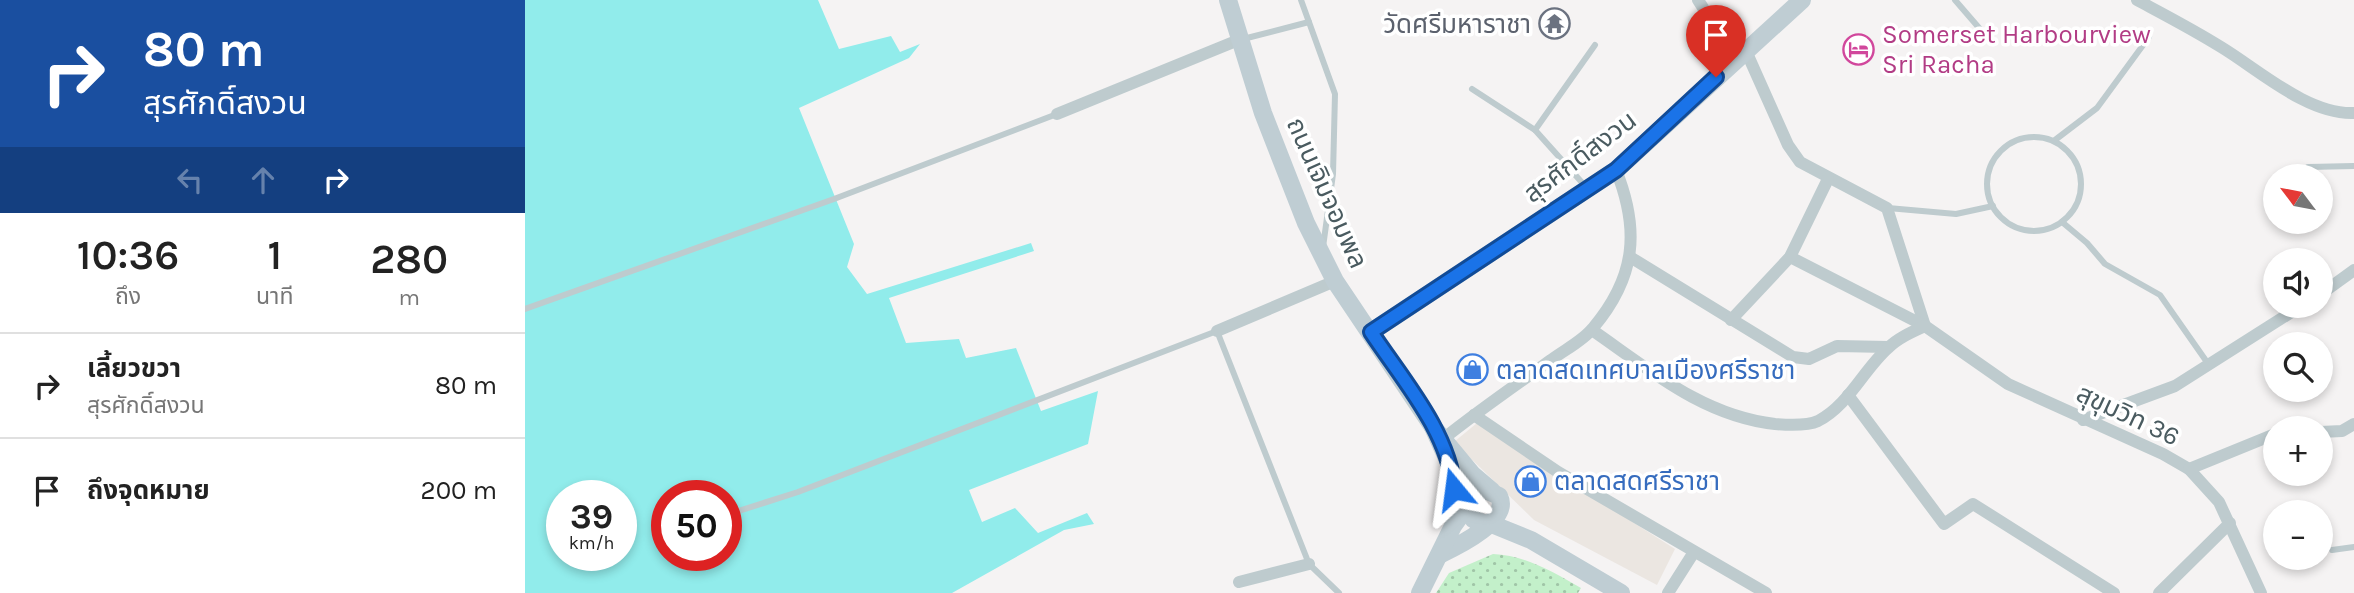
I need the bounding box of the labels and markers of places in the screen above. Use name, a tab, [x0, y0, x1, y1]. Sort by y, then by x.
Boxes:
pin	[1686, 5, 1746, 77]
temple icon: วัดศรีมหาราชา	[1537, 7, 1571, 41]
place label: วัดศรีมหาราชา	[1383, 9, 1531, 40]
place label: Somerset Harbourview Sri Racha	[1882, 19, 2151, 80]
hotel icon: Somerset Harbourview Sri Racha	[1842, 32, 1876, 66]
shop icon: ตลาดสดเทศบาลเมืองศรีราชา	[1456, 353, 1490, 387]
place label: ตลาดสดเทศบาลเมืองศรีราชา	[1496, 355, 1795, 386]
shop icon: ตลาดสดศรีราชา	[1514, 464, 1548, 498]
place label: ตลาดสดศรีราชา	[1554, 466, 1720, 497]

